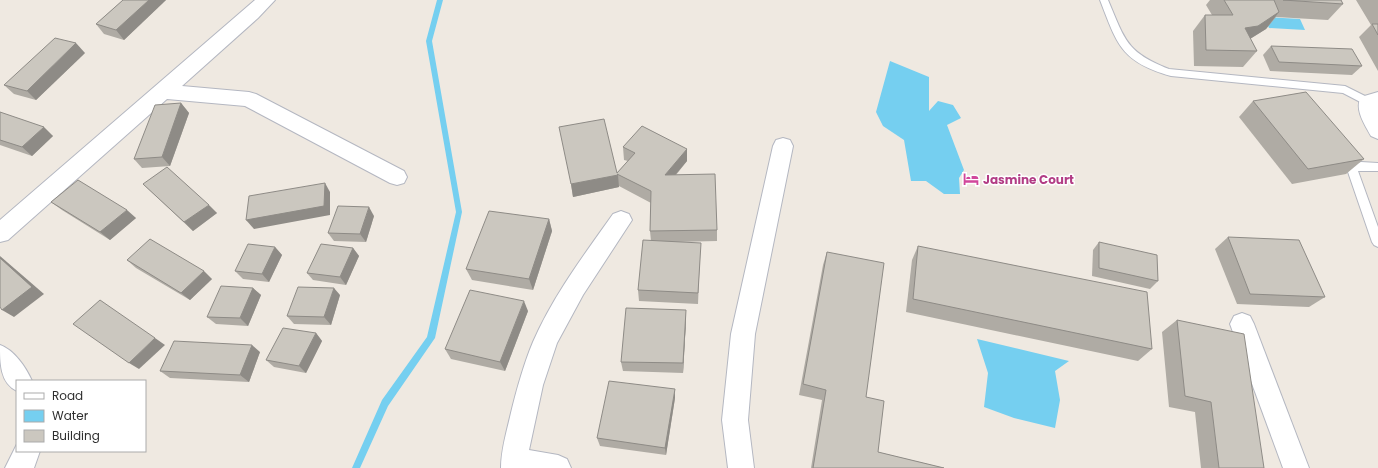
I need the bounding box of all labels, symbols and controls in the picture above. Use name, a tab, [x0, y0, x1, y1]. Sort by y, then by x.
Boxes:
hotel icon: Jasmine Court	[962, 170, 980, 188]
place label: Jasmine Court	[983, 171, 1074, 188]
legend	[16, 380, 146, 452]
text: Road	[52, 387, 83, 404]
text: Water	[52, 407, 89, 424]
text: Building	[52, 427, 100, 444]

